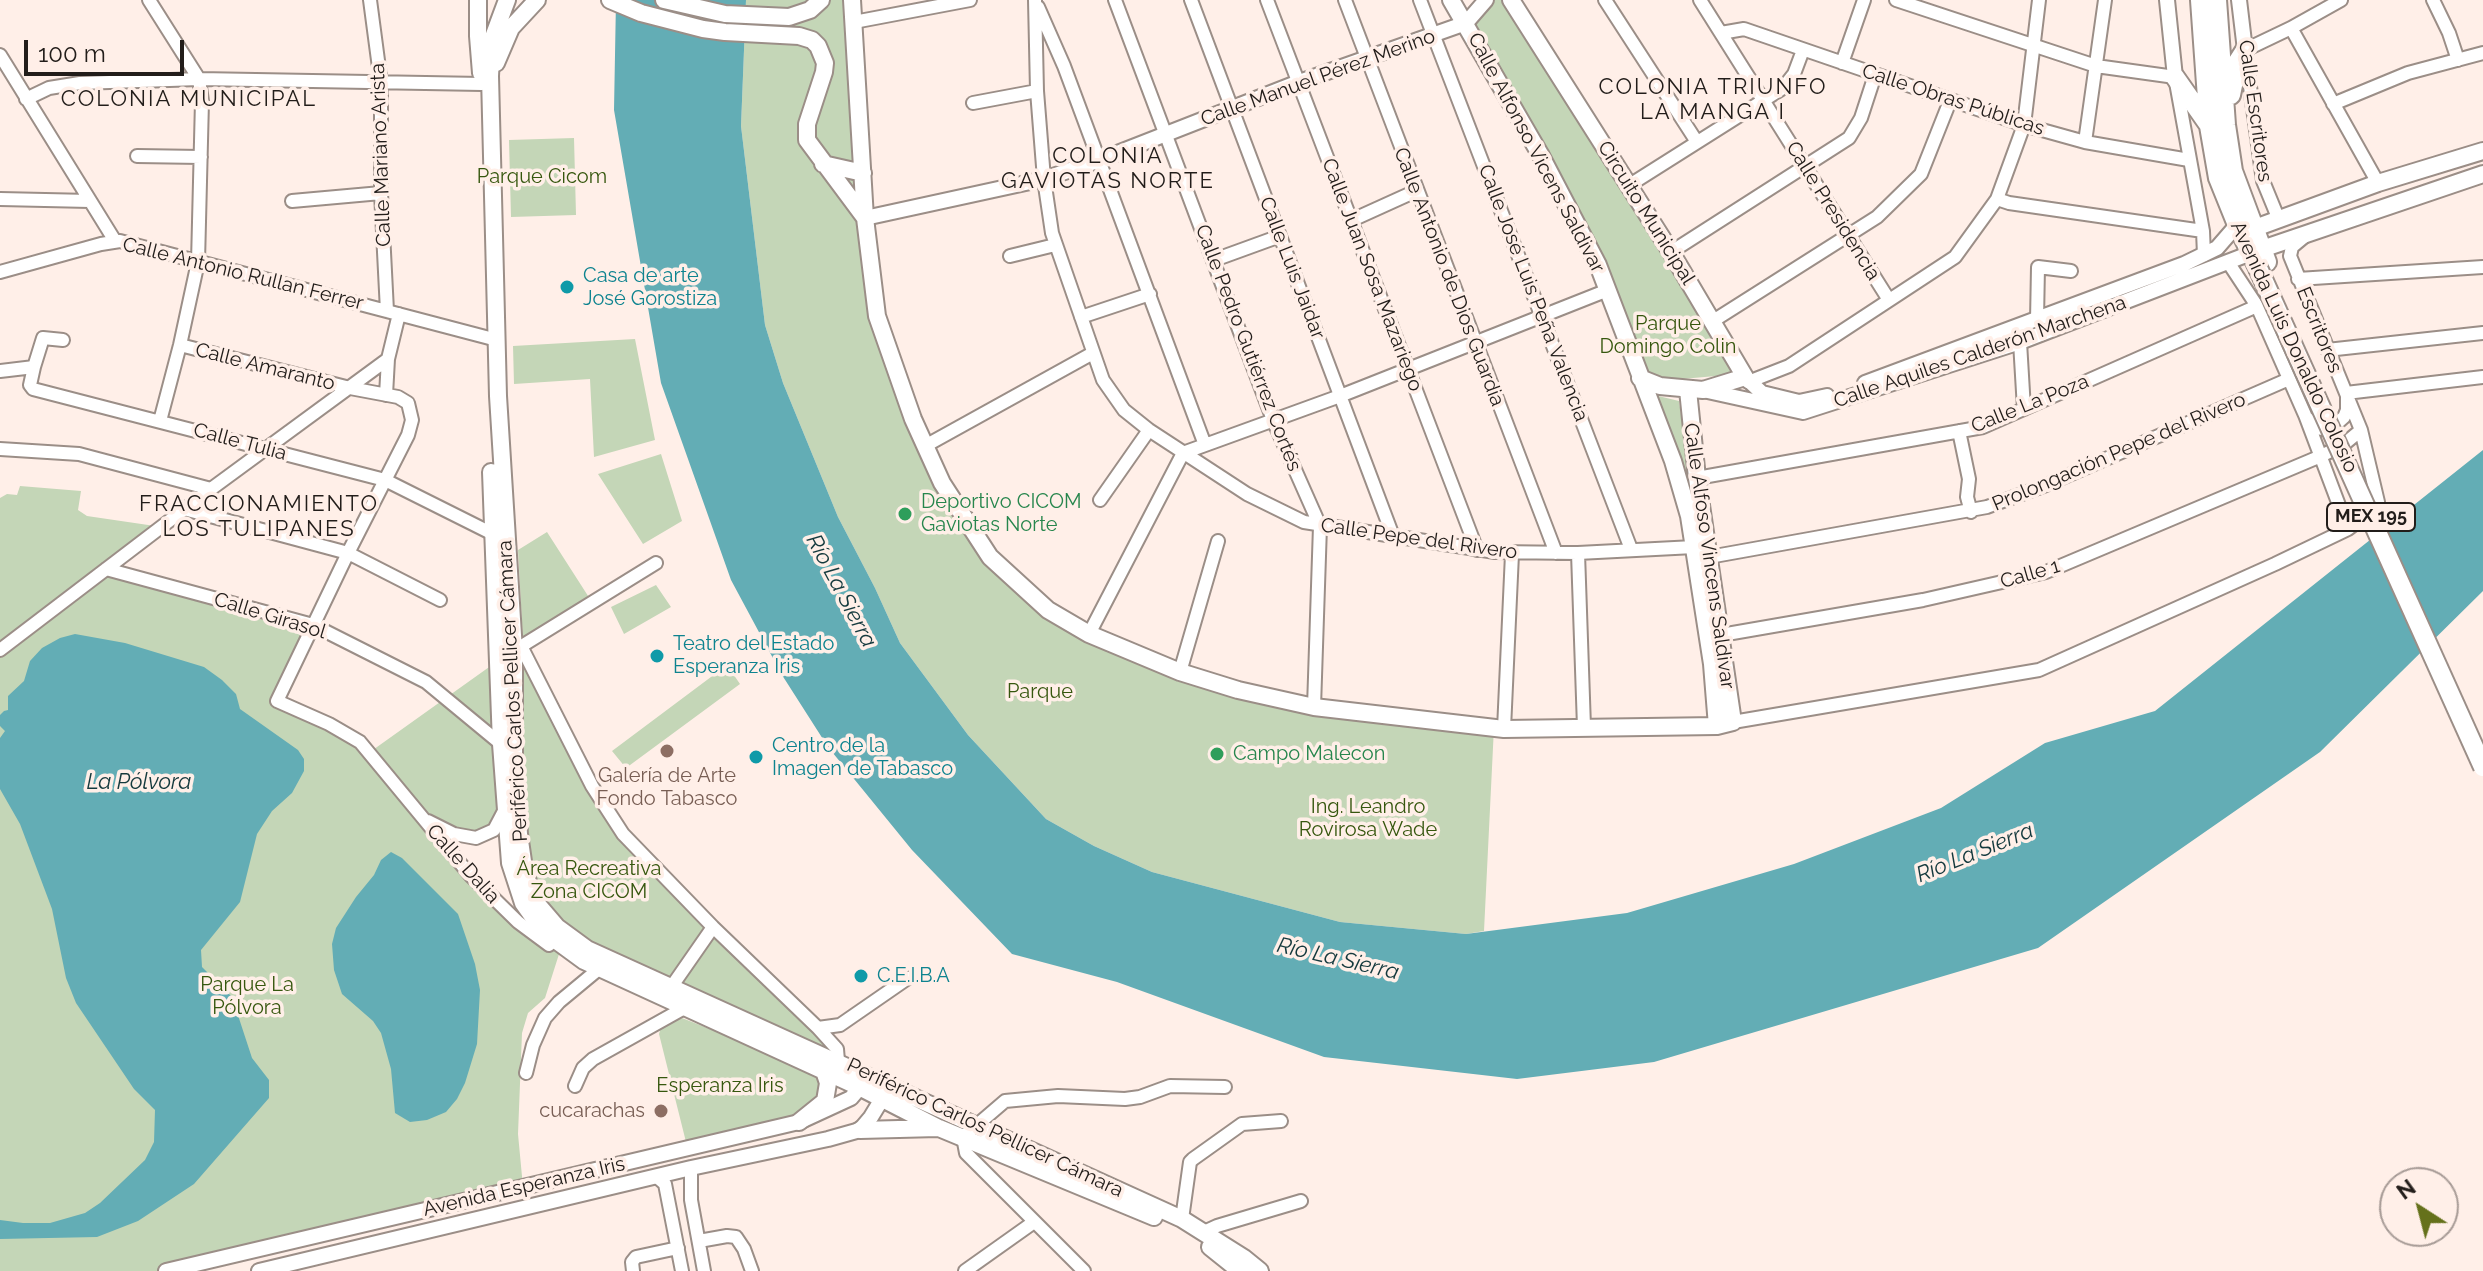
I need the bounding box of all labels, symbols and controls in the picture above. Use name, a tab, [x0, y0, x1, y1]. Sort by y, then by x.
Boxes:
scale bar	[28, 24, 188, 74]
street label: Calle Manuel Pérez Merino	[1197, 24, 1439, 132]
street label: Calle Alfonso Vicens Saldivar	[1462, 29, 1610, 277]
text: 100 m	[38, 39, 106, 68]
street label: Calle Escritores	[2233, 39, 2277, 183]
street label: Calle Obras Públicas	[1859, 59, 2047, 141]
street label: Calle Mariano Arista	[366, 63, 396, 247]
district label: COLONIA TRIUNFO LA MANGA I	[1598, 74, 1828, 126]
district label: COLONIA MUNICIPAL	[61, 86, 317, 112]
street label: Circuito Municipal	[1592, 137, 1700, 289]
street label: Calle Presidencia	[1781, 137, 1885, 285]
district label: COLONIA GAVIOTAS NORTE	[1001, 143, 1215, 194]
street label: Calle Antonio de Dios Guardia	[1389, 144, 1509, 410]
street label: Calle Juan Sosa Mazariego	[1316, 155, 1428, 395]
street label: Calle José Luis Peña Valencia	[1473, 161, 1593, 425]
park label: Parque Cicom	[477, 165, 607, 189]
street label: Calle Luis Jaidar	[1254, 194, 1330, 342]
street label: Avenida Luis Donaldo Colosio	[2225, 218, 2363, 476]
street label: Calle Pedro Gutiérrez Cortés	[1190, 221, 1306, 475]
street label: Calle Antonio Rullan Ferrer	[120, 232, 366, 316]
place label: Casa de arte José Gorostiza	[583, 264, 717, 311]
marker: Casa de arte José Gorostiza	[558, 278, 576, 296]
street label: Escritores	[2291, 283, 2347, 377]
street label: Calle Aquiles Calderón Marchena	[1831, 291, 2129, 413]
park label: Parque Domingo Colin	[1599, 312, 1737, 359]
street label: Calle Amaranto	[193, 338, 337, 396]
street label: Calle La Poza	[1968, 370, 2092, 438]
street label: Prolongación Pepe del Rivero	[1989, 388, 2249, 516]
street label: Calle Tulia	[191, 418, 289, 466]
street label: Calle Alfoso Vincens Saldivar	[1678, 421, 1740, 691]
place label: Deportivo CICOM Gaviotas Norte	[921, 490, 1081, 537]
district label: FRACCIONAMIENTO LOS TULIPANES	[139, 491, 379, 542]
road number: MEX 195	[2327, 503, 2415, 531]
marker: Deportivo CICOM Gaviotas Norte	[896, 505, 914, 523]
street label: Calle Pepe del Rivero	[1319, 513, 1519, 565]
water label: Río La Sierra	[800, 530, 882, 652]
street label: Periférico Carlos Pellicer Cámara	[493, 540, 533, 842]
street label: Calle 1	[1997, 554, 2063, 594]
street label: Calle Girasol	[211, 588, 329, 644]
place label: Teatro del Estado Esperanza Iris	[673, 632, 834, 679]
marker: Teatro del Estado Esperanza Iris	[648, 647, 666, 665]
park label: Parque	[1007, 680, 1073, 704]
place label: Centro de la Imagen de Tabasco	[772, 734, 953, 781]
marker: Galería de Arte Fondo Tabasco	[658, 742, 676, 760]
place label: Campo Malecon	[1233, 742, 1385, 766]
marker: Campo Malecon	[1208, 745, 1226, 763]
marker: Centro de la Imagen de Tabasco	[747, 748, 765, 766]
place label: Galería de Arte Fondo Tabasco	[597, 764, 737, 811]
water label: La Pólvora	[86, 769, 192, 795]
park label: Ing. Leandro Rovirosa Wade	[1299, 795, 1437, 842]
water label: Río La Sierra	[1913, 818, 2037, 888]
street label: Calle Dalia	[421, 819, 505, 909]
park label: Área Recreativa Zona CICOM	[516, 857, 662, 904]
water label: Río La Sierra	[1275, 932, 1401, 986]
place label: C.E.I.B.A	[877, 964, 950, 988]
marker: C.E.I.B.A	[852, 967, 870, 985]
park label: Parque La Pólvora	[200, 973, 294, 1020]
street label: Periférico Carlos Pellicer Cámara	[843, 1053, 1127, 1203]
park label: Esperanza Iris	[656, 1074, 784, 1098]
place label: cucarachas	[539, 1099, 645, 1123]
marker: cucarachas	[652, 1102, 670, 1120]
street label: Avenida Esperanza Iris	[421, 1152, 627, 1222]
north arrow	[2379, 1167, 2459, 1247]
text: N	[2392, 1174, 2420, 1205]

